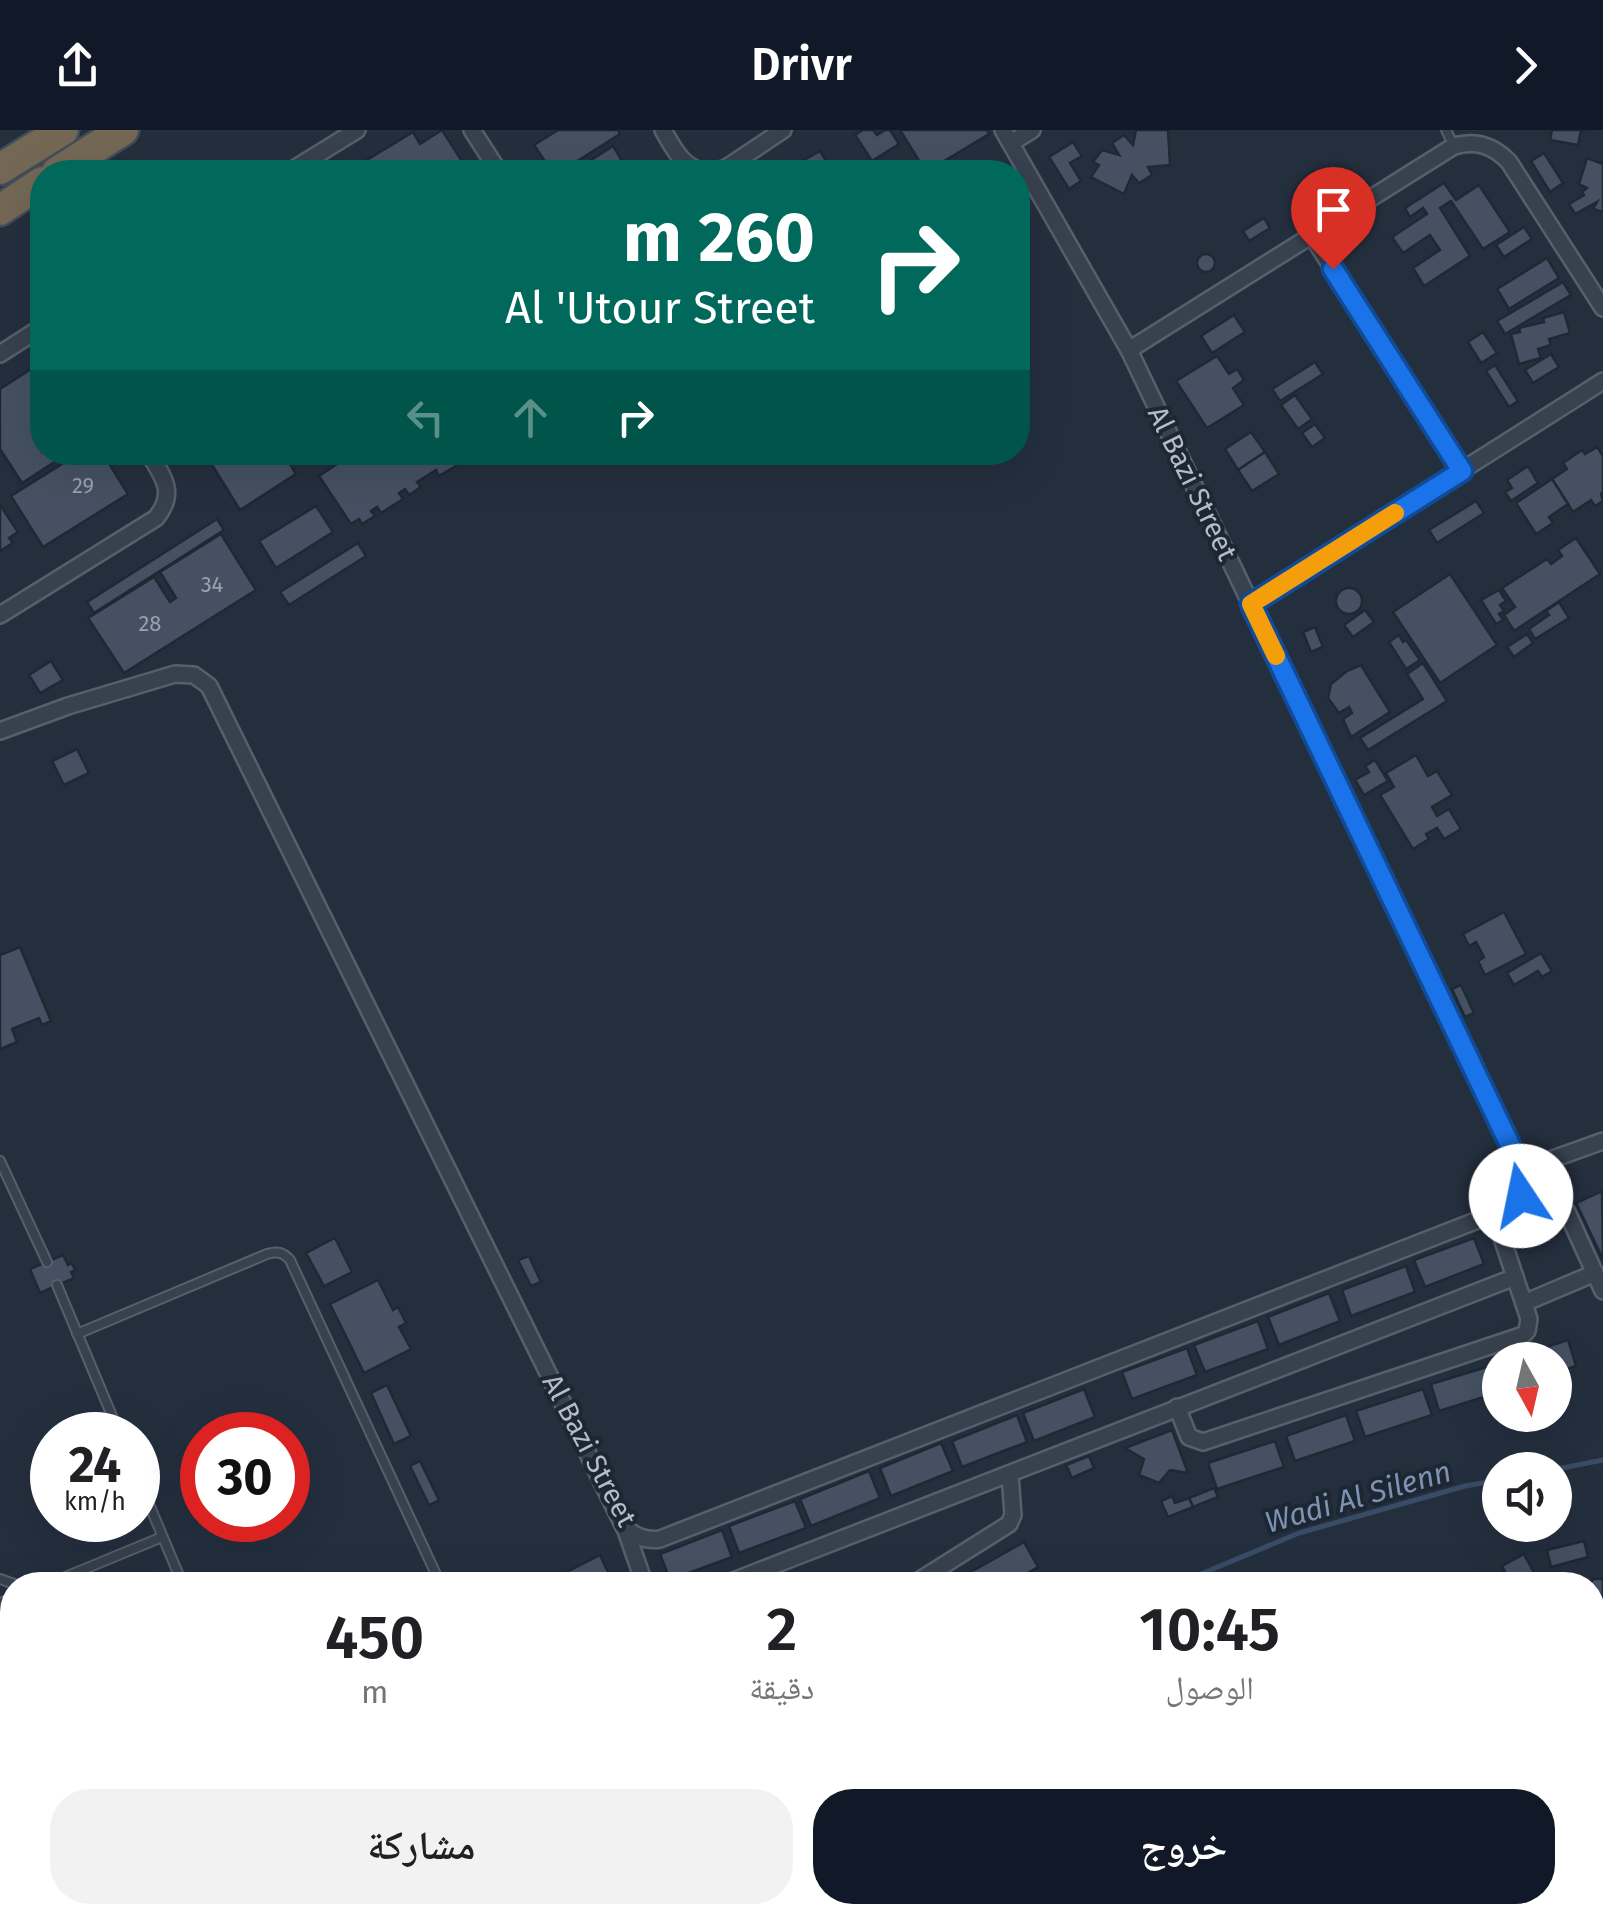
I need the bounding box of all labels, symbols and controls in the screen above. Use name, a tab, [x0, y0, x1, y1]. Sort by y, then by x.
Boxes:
icon: share	[50, 38, 105, 93]
text: Drivr	[751, 38, 852, 92]
icon: forward	[1498, 38, 1553, 93]
pin	[1291, 167, 1376, 270]
icon: arrive	[1306, 182, 1361, 237]
text: 260 m	[623, 196, 815, 280]
icon: right	[850, 200, 980, 330]
text: Al 'Utour Street	[505, 281, 815, 335]
icon: left	[398, 390, 453, 445]
icon: ahead	[503, 390, 558, 445]
icon: right	[608, 390, 663, 445]
street label: Al Bazi Street	[1141, 401, 1244, 566]
house number: 29	[72, 472, 94, 499]
house number: 34	[201, 571, 224, 598]
house number: 28	[138, 610, 162, 637]
position arrow	[1469, 1144, 1573, 1248]
north arrow	[1482, 1342, 1572, 1432]
map controls	[1482, 1342, 1572, 1542]
street label: Al Bazi Street	[536, 1369, 644, 1533]
speed limit sign: 30	[180, 1412, 310, 1542]
text: 24	[69, 1435, 121, 1495]
button: sound	[1482, 1452, 1572, 1542]
water label: Wadi Al Silenn	[1261, 1453, 1455, 1541]
text: km/h	[64, 1487, 126, 1517]
text: 2	[766, 1594, 797, 1666]
text: 10:45	[1139, 1594, 1280, 1666]
text: 450	[325, 1602, 424, 1674]
text: دقيقة	[749, 1669, 814, 1707]
text: الوصول	[1165, 1669, 1254, 1707]
text: m	[361, 1673, 388, 1711]
button: مشاركة	[50, 1789, 793, 1904]
button: خروج	[813, 1789, 1555, 1904]

